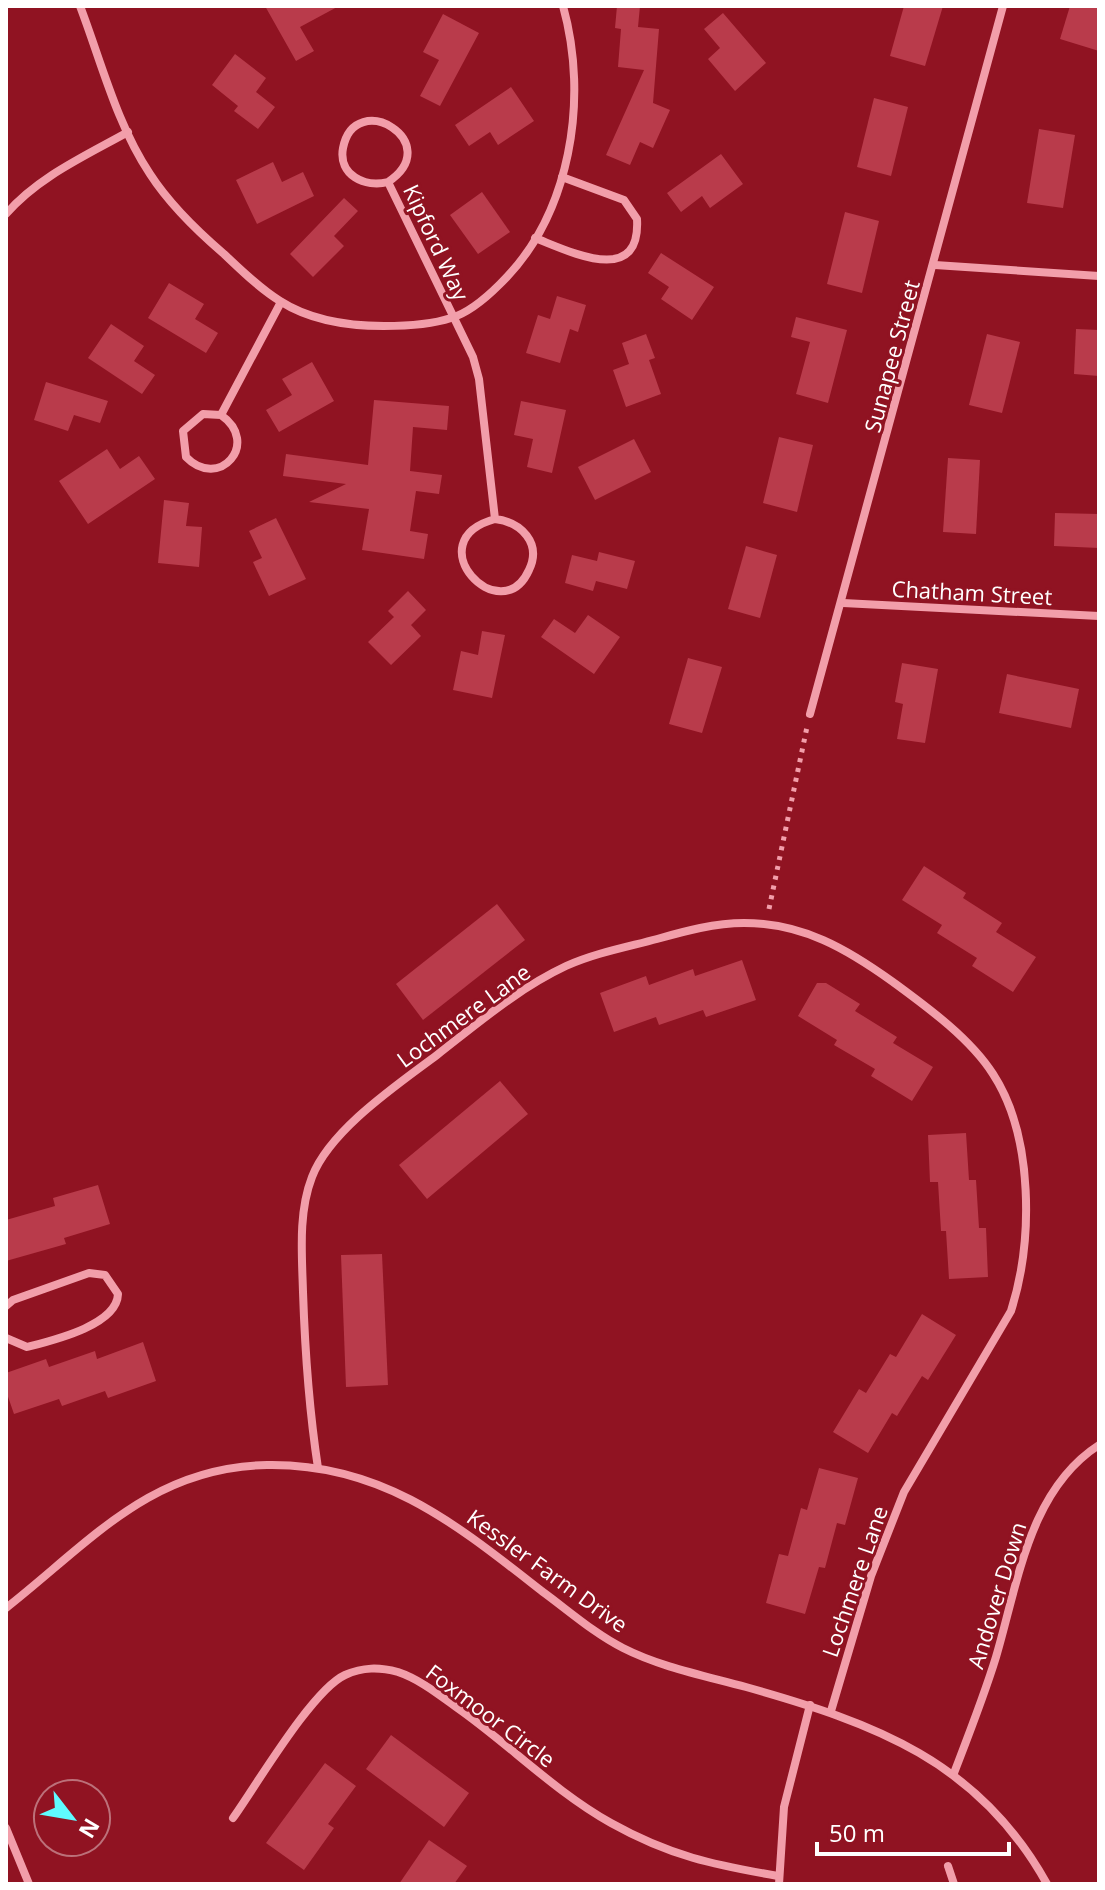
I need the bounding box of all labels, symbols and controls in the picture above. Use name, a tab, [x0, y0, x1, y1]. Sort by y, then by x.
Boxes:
street label: Kipford Way	[397, 179, 477, 306]
street label: Sunapee Street	[856, 276, 926, 436]
street label: Chatham Street	[891, 573, 1053, 611]
street label: Lochmere Lane	[390, 956, 536, 1074]
street label: Kessler Farm Drive	[462, 1501, 634, 1639]
street label: Lochmere Lane	[814, 1501, 894, 1661]
street label: Andover Down	[959, 1518, 1033, 1672]
street label: Foxmoor Circle	[420, 1657, 562, 1773]
north arrow	[32, 1778, 112, 1858]
scale bar	[817, 1806, 1009, 1856]
text: N	[73, 1813, 107, 1844]
text: 50 m	[829, 1816, 885, 1849]

